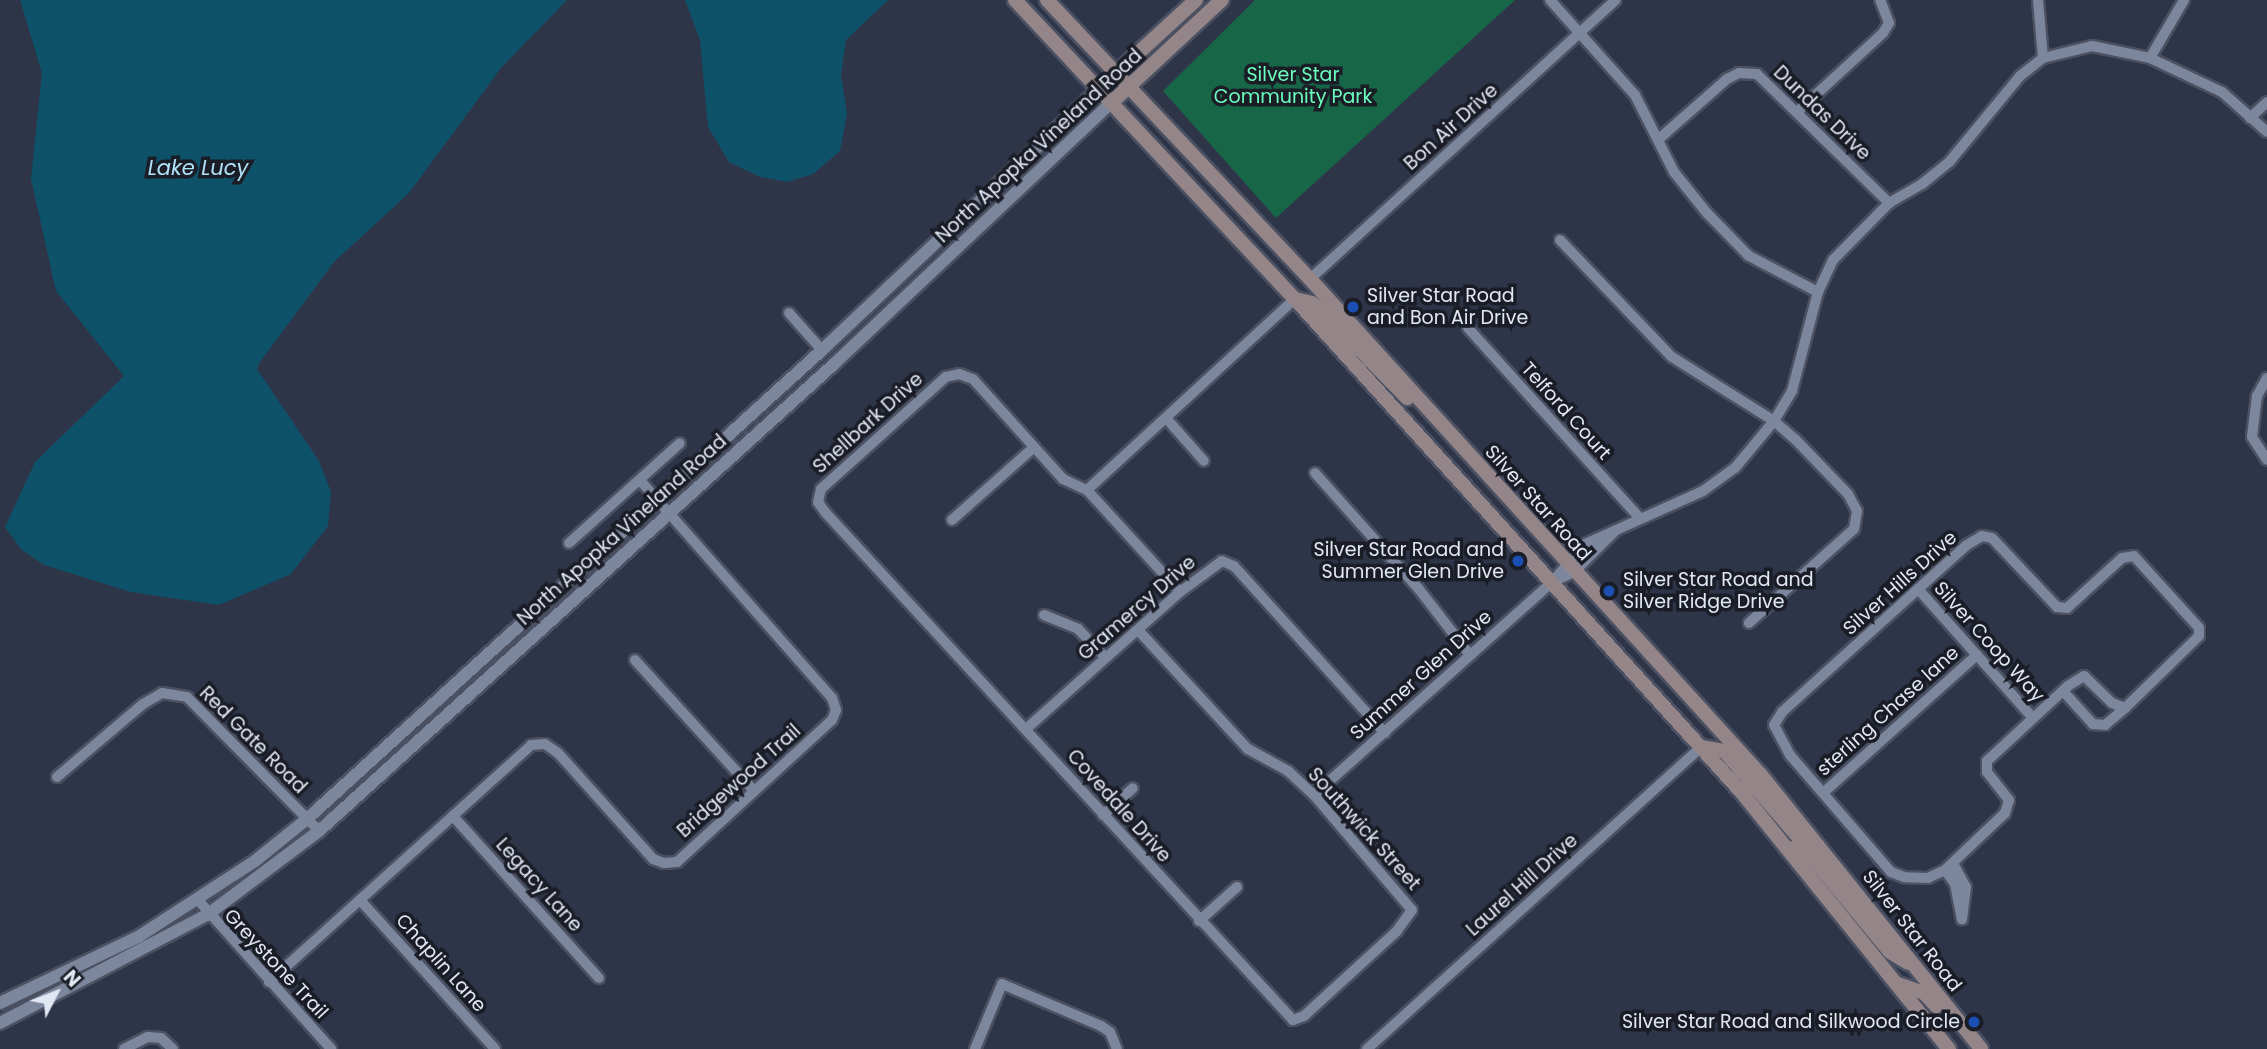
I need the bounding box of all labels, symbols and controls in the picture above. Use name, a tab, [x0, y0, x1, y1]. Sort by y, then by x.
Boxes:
street label: North Apopka Vineland Road	[931, 44, 1147, 248]
street label: Dundas Drive	[1769, 61, 1875, 165]
park label: Silver Star Community Park	[1214, 64, 1372, 108]
street label: Bon Air Drive	[1399, 79, 1503, 175]
water label: Lake Lucy	[148, 155, 248, 181]
place label: Silver Star Road and Bon Air Drive	[1367, 285, 1528, 329]
marker: Silver Star Road and Bon Air Drive	[1345, 299, 1361, 315]
street label: Telford Court	[1516, 358, 1616, 464]
street label: Shellbark Drive	[808, 368, 928, 478]
street label: North Apopka Vineland Road	[513, 430, 731, 630]
street label: Silver Star Road	[1480, 441, 1596, 565]
street label: Silver Hills Drive	[1839, 526, 1961, 640]
place label: Silver Star Road and Summer Glen Drive	[1314, 539, 1504, 583]
street label: Gramercy Drive	[1074, 551, 1200, 665]
marker: Silver Star Road and Summer Glen Drive	[1510, 553, 1526, 569]
place label: Silver Star Road and Silver Ridge Drive	[1623, 569, 1813, 613]
street label: Silver Coop Way	[1929, 577, 2049, 707]
marker: Silver Star Road and Silver Ridge Drive	[1601, 583, 1617, 599]
street label: Summer Glen Drive	[1346, 605, 1496, 745]
street label: sterling Chase lane	[1812, 641, 1964, 781]
street label: Red Gate Road	[195, 682, 311, 798]
street label: Bridgewood Trail	[673, 720, 805, 842]
street label: Covedale Drive	[1062, 745, 1176, 867]
street label: Southwick Street	[1303, 763, 1425, 895]
street label: Laurel Hill Drive	[1462, 829, 1582, 941]
street label: Legacy Lane	[491, 834, 587, 936]
street label: Silver Star Road	[1858, 866, 1966, 996]
street label: Greystone Trail	[219, 904, 333, 1024]
street label: Chaplin Lane	[391, 909, 491, 1017]
north arrow	[21, 958, 91, 1028]
text: N	[57, 964, 87, 993]
place label: Silver Star Road and Silkwood Circle	[1622, 1011, 1960, 1033]
marker: Silver Star Road and Silkwood Circle	[1966, 1014, 1982, 1030]

